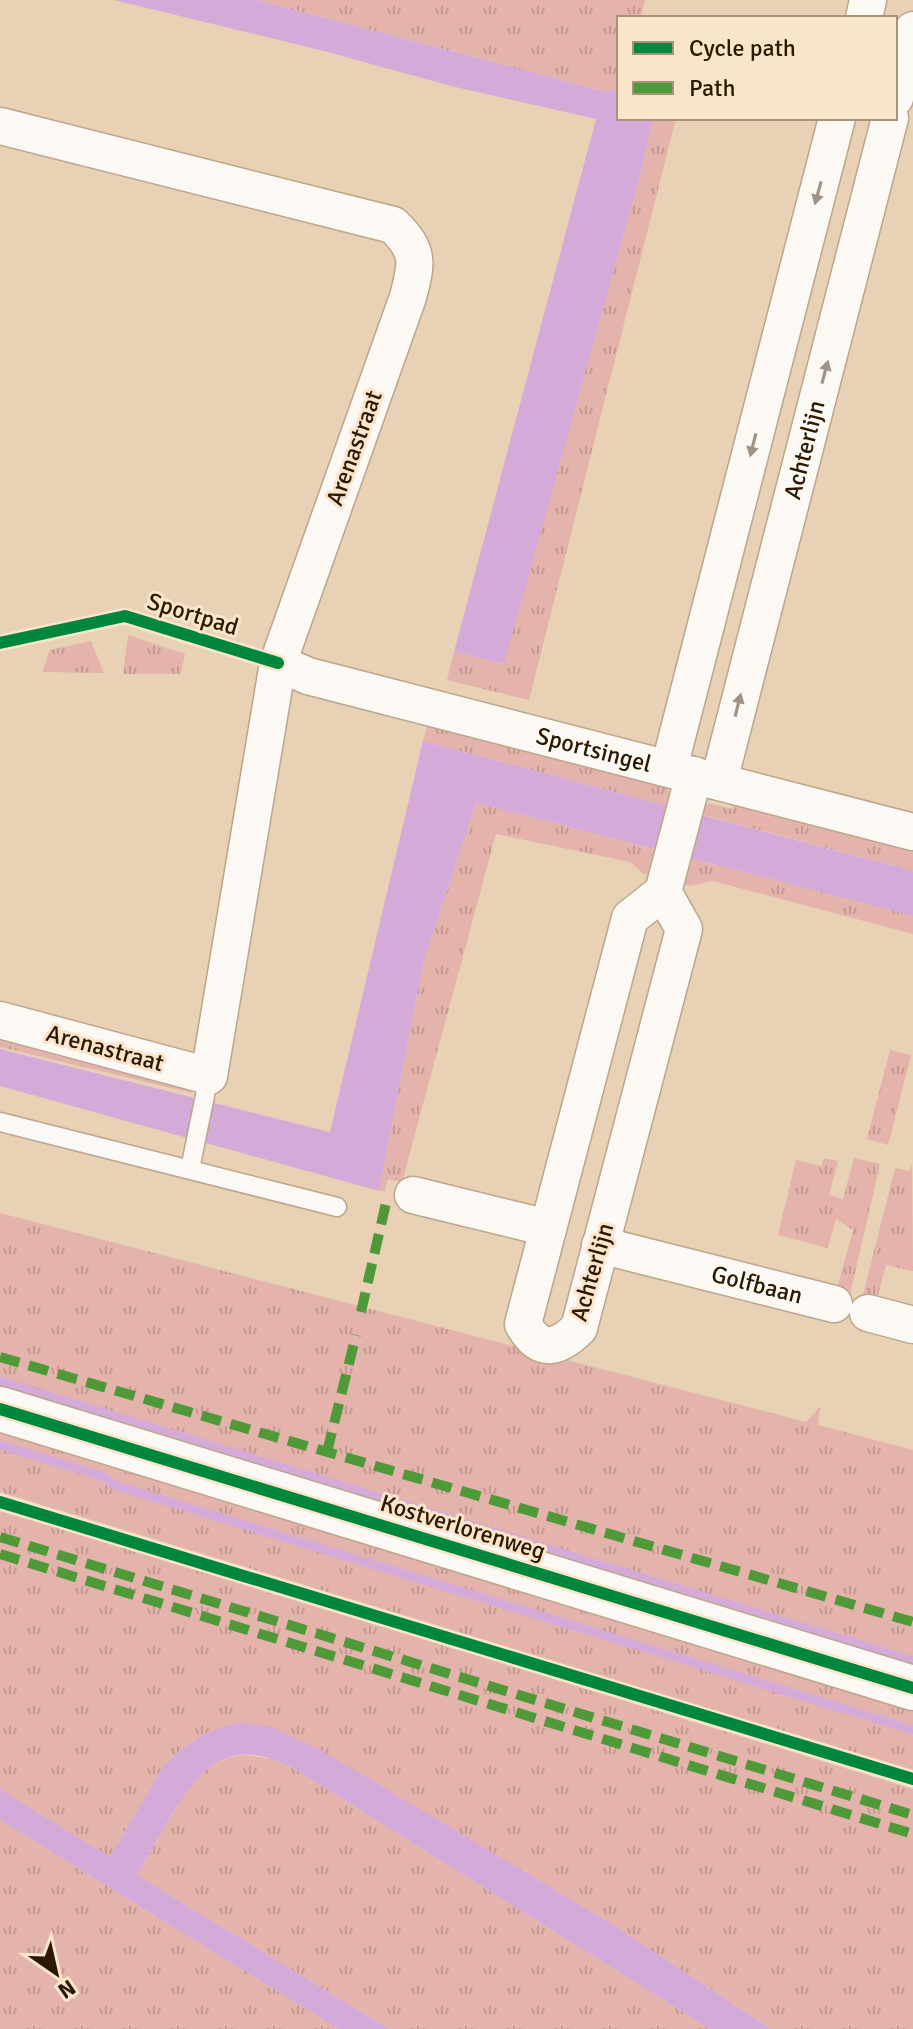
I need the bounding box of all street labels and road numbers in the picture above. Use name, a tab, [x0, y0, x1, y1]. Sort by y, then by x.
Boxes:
street label: Arenastraat	[319, 386, 389, 510]
street label: Achterlijn	[777, 397, 832, 503]
street label: Sportpad	[144, 586, 242, 642]
street label: Sportsingel	[533, 720, 655, 779]
street label: Arenastraat	[43, 1018, 167, 1078]
street label: Achterlijn	[564, 1219, 620, 1325]
street label: Golfbaan	[708, 1259, 806, 1311]
street label: Kostverlorenweg	[377, 1488, 549, 1566]

